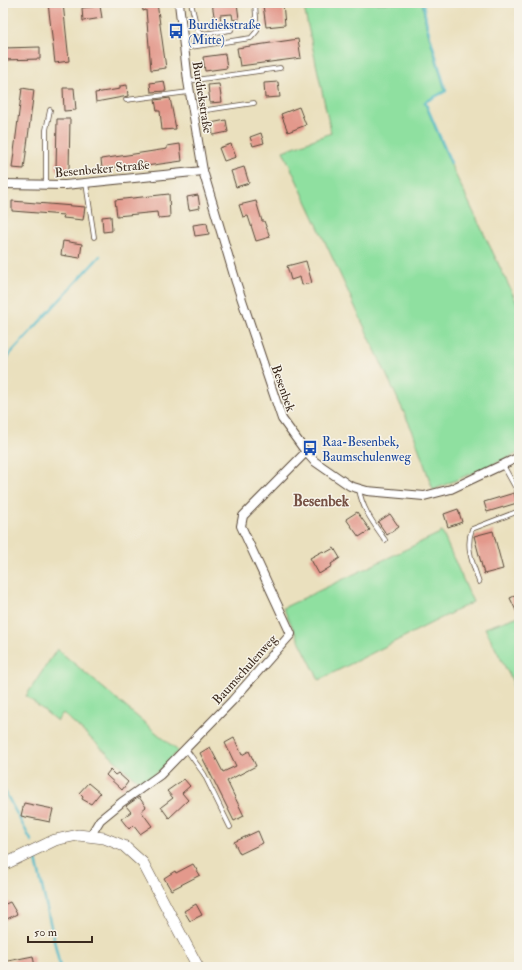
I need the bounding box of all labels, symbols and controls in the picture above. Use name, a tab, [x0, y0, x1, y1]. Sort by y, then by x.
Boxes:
place label: Burdiekstraße (Mitte)	[188, 17, 261, 48]
bus stop icon: Burdiekstraße (Mitte)	[167, 22, 185, 40]
street label: Burdiekstraße	[188, 60, 216, 135]
street label: Besenbeker Straße	[54, 157, 151, 181]
street label: Besenbek	[268, 363, 299, 415]
place label: Raa-Besenbek, Baumschulenweg	[322, 434, 411, 465]
bus stop icon: Raa-Besenbek, Baumschulenweg	[301, 439, 319, 457]
district label: Besenbek	[293, 492, 350, 511]
street label: Baumschulenweg	[209, 631, 281, 708]
scale bar	[28, 918, 92, 944]
text: 50 m	[34, 925, 58, 940]

